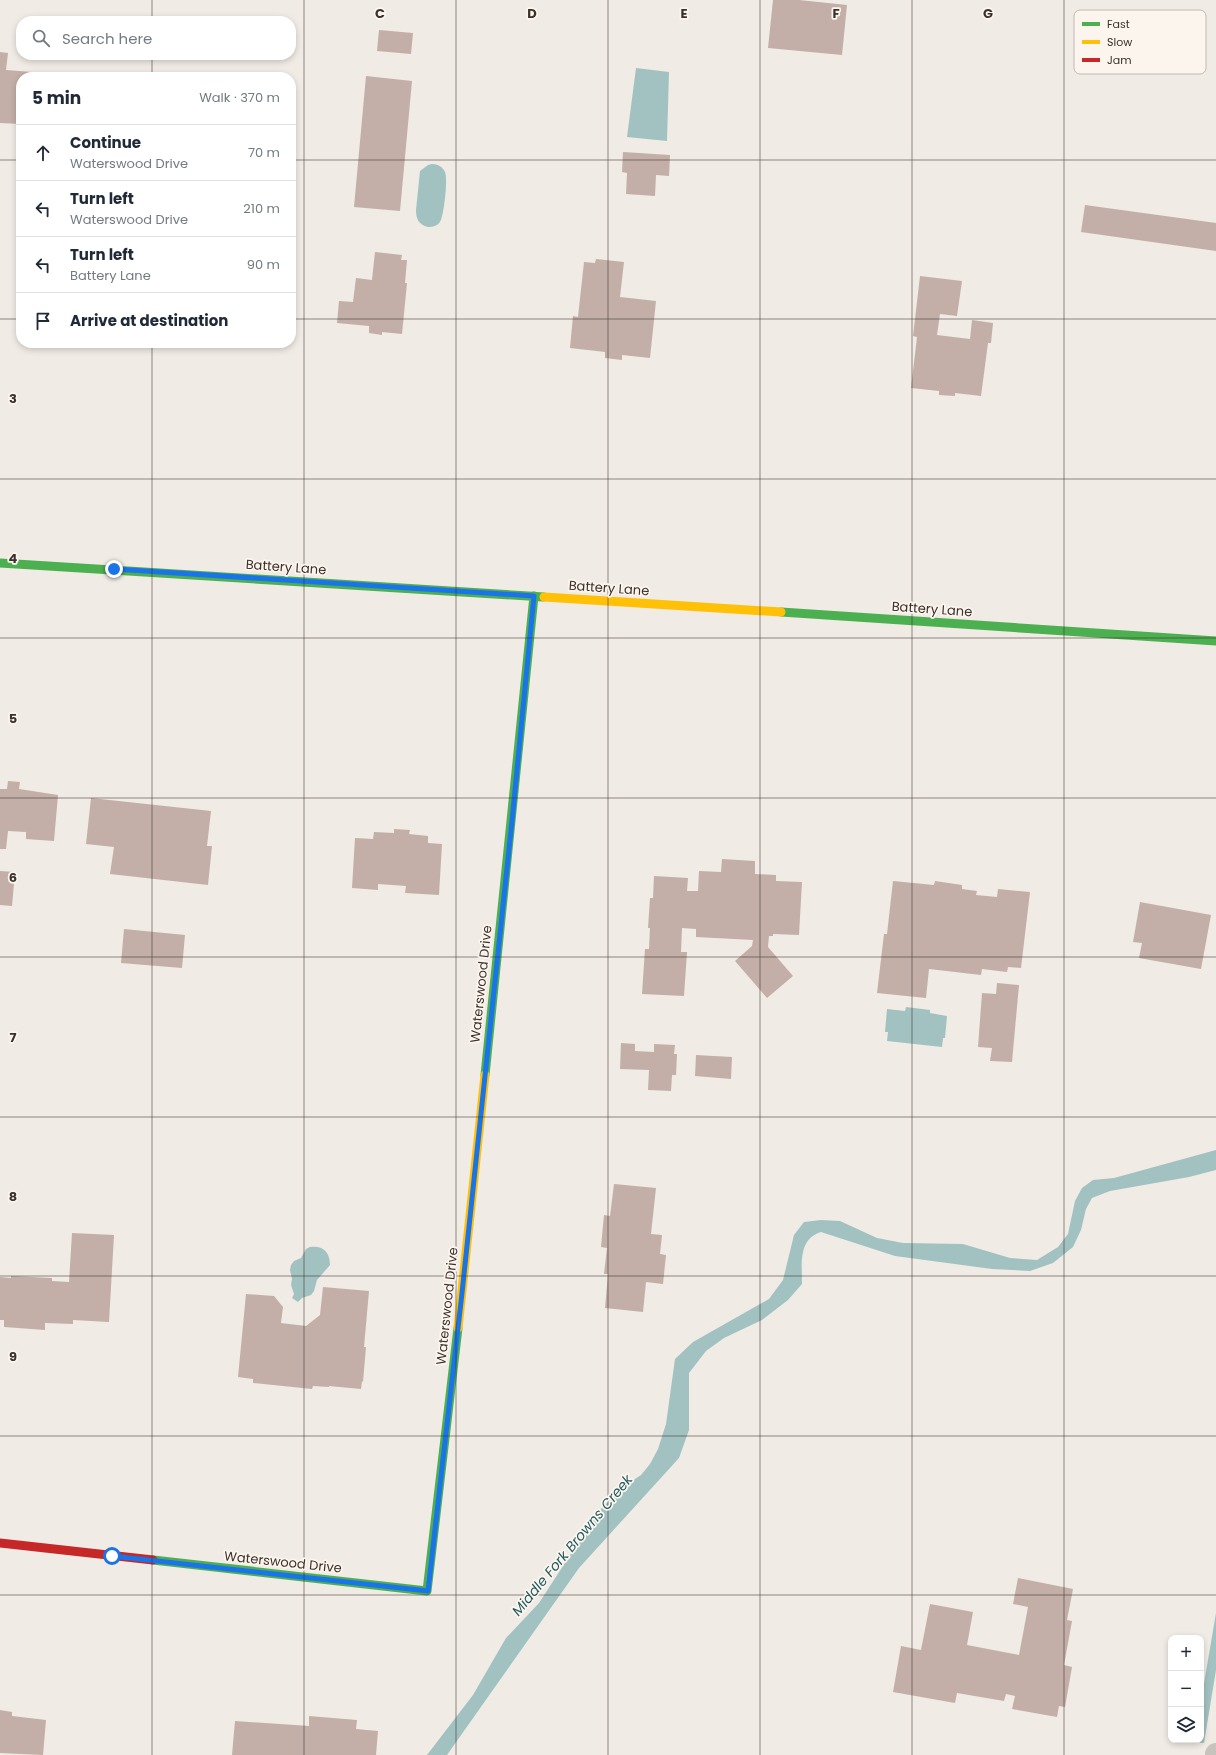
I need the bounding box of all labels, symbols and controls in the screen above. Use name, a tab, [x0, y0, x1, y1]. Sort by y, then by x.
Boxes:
text: C	[375, 4, 385, 23]
text: D	[527, 4, 537, 23]
text: E	[680, 4, 688, 23]
text: F	[832, 4, 840, 23]
text: G	[983, 4, 993, 23]
legend	[1074, 10, 1206, 74]
search box	[16, 16, 296, 60]
text: Fast	[1107, 16, 1130, 32]
icon: search	[30, 27, 52, 49]
text: Search here	[62, 28, 152, 49]
text: Slow	[1107, 34, 1132, 50]
text: Jam	[1107, 52, 1132, 68]
text: 5 min	[32, 86, 81, 110]
text: Walk · 370 m	[199, 88, 280, 107]
text: Continue	[70, 132, 141, 153]
icon: ahead	[32, 142, 54, 164]
text: 70 m	[248, 143, 280, 162]
text: Waterswood Drive	[70, 154, 188, 173]
text: Turn left	[70, 188, 134, 209]
icon: left	[32, 198, 54, 220]
text: 210 m	[243, 199, 280, 218]
text: Waterswood Drive	[70, 210, 188, 229]
text: Turn left	[70, 244, 134, 265]
icon: left	[32, 254, 54, 276]
text: 90 m	[247, 255, 280, 274]
text: Battery Lane	[70, 266, 151, 285]
icon: arrive	[32, 310, 54, 332]
text: Arrive at destination	[70, 310, 228, 331]
text: 3	[9, 389, 17, 408]
text: 4	[9, 549, 18, 568]
street label: Battery Lane	[245, 555, 327, 579]
route end	[105, 560, 123, 578]
street label: Battery Lane	[568, 576, 650, 600]
street label: Battery Lane	[891, 597, 973, 621]
text: 5	[9, 709, 17, 728]
text: 6	[9, 868, 17, 887]
street label: Waterswood Drive	[465, 924, 497, 1044]
text: 7	[10, 1028, 17, 1047]
text: 8	[9, 1187, 17, 1206]
street label: Waterswood Drive	[431, 1246, 463, 1366]
text: 9	[9, 1347, 17, 1366]
water label: Middle Fork Browns Creek	[507, 1470, 638, 1620]
street label: Waterswood Drive	[223, 1546, 343, 1578]
route start	[103, 1547, 121, 1565]
map controls	[1168, 1635, 1204, 1743]
button: +	[1168, 1635, 1204, 1671]
button: −	[1168, 1671, 1204, 1707]
button: layers	[1168, 1707, 1204, 1743]

